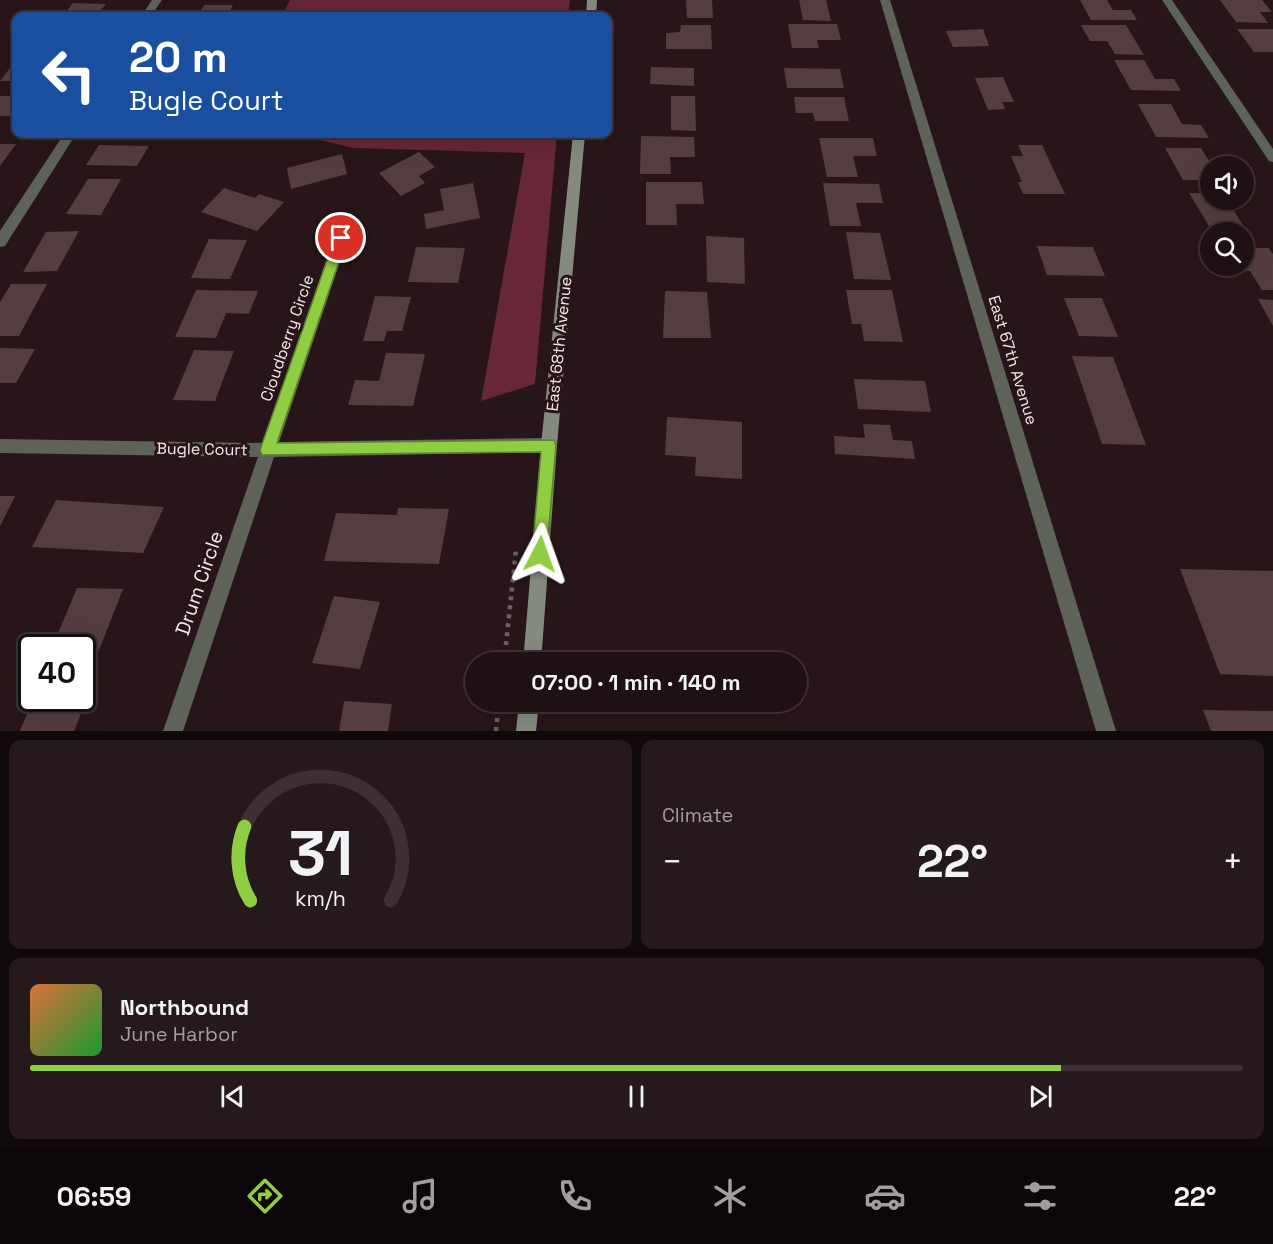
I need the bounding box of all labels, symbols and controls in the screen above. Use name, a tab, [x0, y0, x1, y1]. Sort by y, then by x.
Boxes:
text: 20 m	[129, 31, 228, 84]
icon: left	[30, 36, 108, 114]
text: Bugle Court	[129, 83, 283, 118]
map controls	[1200, 156, 1254, 276]
button: sound	[1200, 156, 1254, 210]
pin	[315, 212, 366, 263]
icon: arrive	[324, 221, 357, 254]
button: search	[1200, 222, 1254, 276]
street label: Cloudberry Circle	[255, 272, 319, 404]
street label: East 68th Avenue	[541, 276, 577, 412]
street label: East 67th Avenue	[983, 293, 1043, 427]
street label: Bugle Court	[156, 438, 248, 460]
position arrow	[508, 522, 572, 586]
street label: Drum Circle	[169, 527, 229, 639]
speed limit sign: 40	[18, 634, 96, 712]
text: 07:00 · 1 min · 140 m	[531, 668, 741, 696]
text: Climate	[662, 802, 733, 828]
text: 31	[288, 814, 353, 893]
text: 22°	[917, 833, 988, 890]
text: −	[662, 841, 682, 883]
text: +	[1223, 841, 1243, 883]
text: km/h	[295, 886, 346, 913]
text: Northbound	[120, 993, 249, 1021]
text: June Harbor	[120, 1021, 238, 1047]
icon: previous	[216, 1080, 249, 1113]
icon: pause	[620, 1080, 653, 1113]
icon: next	[1024, 1080, 1057, 1113]
icon: directions	[244, 1175, 286, 1217]
icon: music	[399, 1175, 441, 1217]
icon: phone	[554, 1175, 596, 1217]
icon: climate	[709, 1175, 751, 1217]
icon: car	[864, 1175, 906, 1217]
icon: filters	[1019, 1175, 1061, 1217]
text: 06:59	[56, 1179, 132, 1214]
text: 22°	[1174, 1179, 1217, 1214]

